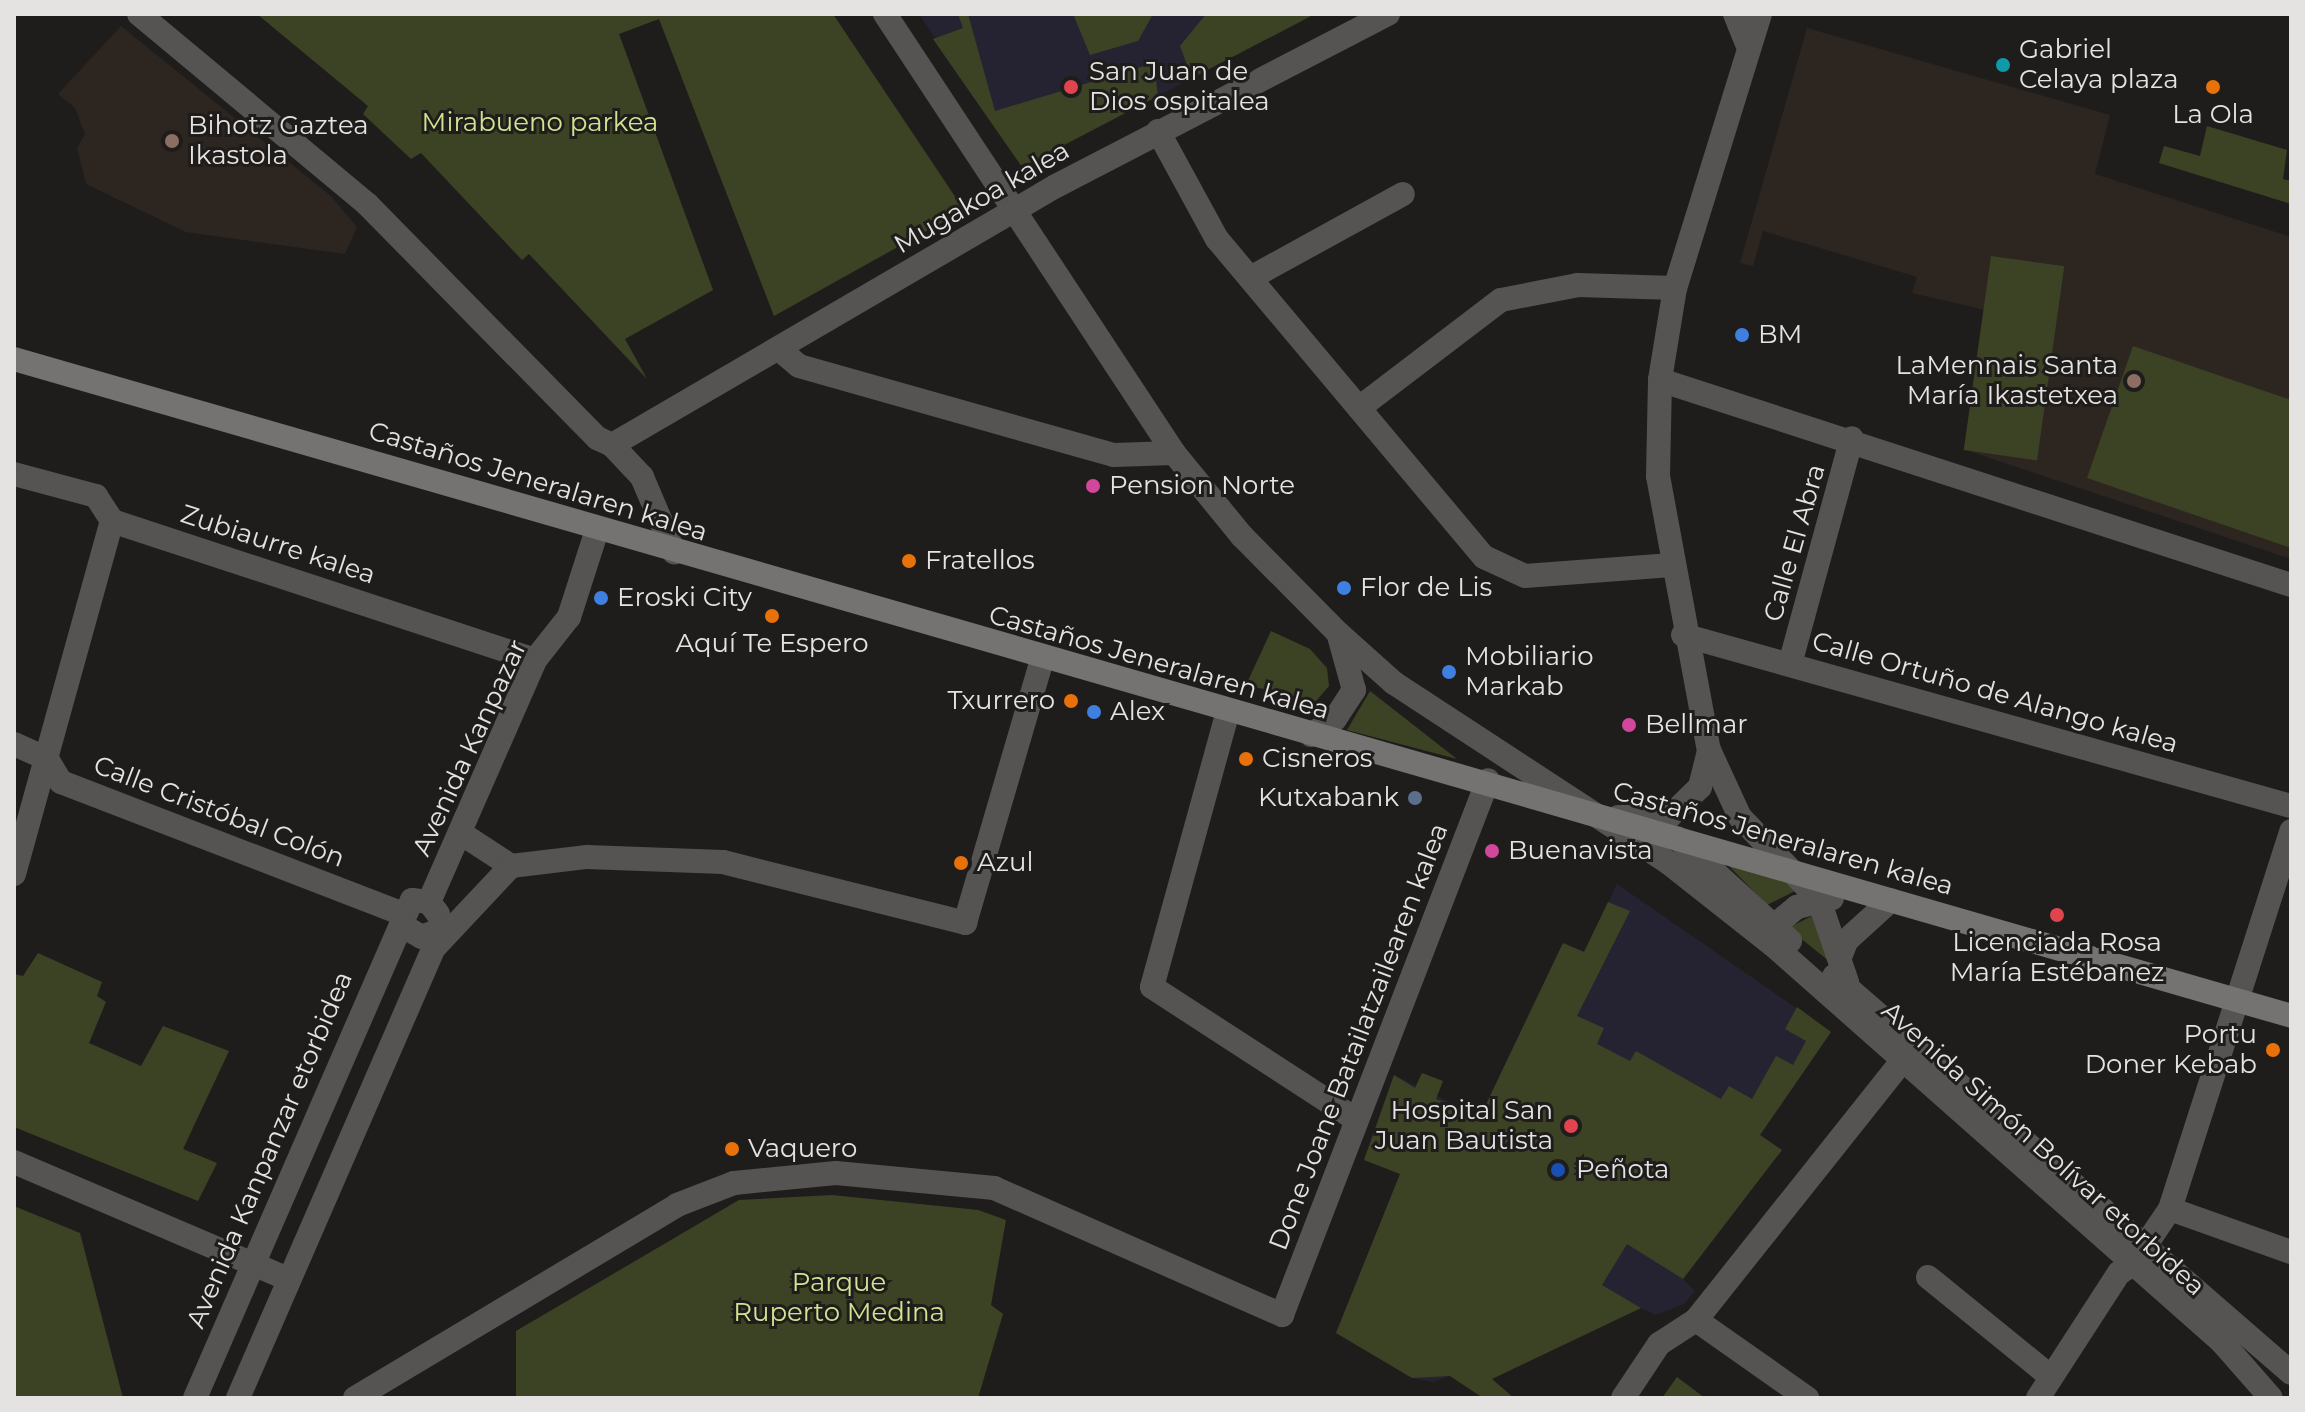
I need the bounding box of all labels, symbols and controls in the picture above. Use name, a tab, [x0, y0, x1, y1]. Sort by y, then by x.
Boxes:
place label: Gabriel Celaya plaza	[2019, 34, 2179, 96]
place label: San Juan de Dios ospitalea	[1089, 56, 1270, 118]
marker: Gabriel Celaya plaza	[1994, 56, 2012, 74]
marker: San Juan de Dios ospitalea	[1060, 76, 1082, 98]
marker: La Ola	[2204, 78, 2222, 96]
place label: La Ola	[2172, 99, 2254, 131]
park label: Mirabueno parkea	[422, 107, 658, 139]
place label: Bihotz Gaztea Ikastola	[188, 110, 369, 172]
marker: Bihotz Gaztea Ikastola	[163, 132, 181, 150]
street label: Mugakoa kalea	[889, 135, 1075, 261]
place label: BM	[1758, 319, 1802, 351]
marker: BM	[1733, 326, 1751, 344]
place label: LaMennais Santa María Ikastetxea	[1896, 350, 2118, 412]
marker: LaMennais Santa María Ikastetxea	[2125, 372, 2143, 390]
street label: Castaños Jeneralaren kalea	[365, 416, 711, 548]
street label: Calle El Abra	[1758, 461, 1832, 625]
place label: Pension Norte	[1109, 470, 1295, 502]
marker: Pension Norte	[1084, 477, 1102, 495]
street label: Zubiaurre kalea	[177, 499, 379, 591]
place label: Fratellos	[925, 545, 1035, 577]
marker: Fratellos	[900, 552, 918, 570]
place label: Flor de Lis	[1360, 572, 1492, 604]
marker: Flor de Lis	[1335, 579, 1353, 597]
place label: Eroski City	[617, 582, 752, 614]
marker: Eroski City	[592, 589, 610, 607]
street label: Castaños Jeneralaren kalea	[985, 599, 1333, 727]
marker: Aquí Te Espero	[763, 607, 781, 625]
street label: Calle Ortuño de Alango kalea	[1808, 626, 2182, 760]
place label: Aquí Te Espero	[675, 628, 869, 660]
street label: Avenida Kanpazar	[406, 635, 534, 861]
place label: Mobiliario Markab	[1465, 641, 1594, 702]
marker: Mobiliario Markab	[1440, 663, 1458, 681]
place label: Txurrero	[947, 685, 1055, 717]
marker: Txurrero	[1062, 692, 1080, 710]
place label: Alex	[1110, 696, 1165, 728]
marker: Alex	[1085, 703, 1103, 721]
place label: Bellmar	[1645, 709, 1748, 741]
marker: Bellmar	[1620, 716, 1638, 734]
place label: Cisneros	[1262, 743, 1372, 775]
street label: Calle Cristóbal Colón	[89, 750, 349, 874]
marker: Cisneros	[1237, 750, 1255, 768]
street label: Castaños Jeneralaren kalea	[1609, 775, 1957, 903]
place label: Kutxabank	[1258, 782, 1399, 814]
marker: Kutxabank	[1406, 789, 1424, 807]
street label: Done Joane Batailatzailearen kalea	[1263, 819, 1455, 1255]
place label: Buenavista	[1508, 835, 1653, 867]
marker: Buenavista	[1483, 842, 1501, 860]
place label: Azul	[977, 847, 1033, 879]
marker: Azul	[952, 854, 970, 872]
marker: Licenciada Rosa María Estébanez	[2048, 906, 2066, 924]
place label: Licenciada Rosa María Estébanez	[1950, 927, 2164, 988]
street label: Avenida Kanpanzar etorbidea	[181, 967, 359, 1333]
street label: Avenida Simón Bolívar etorbidea	[1875, 995, 2211, 1303]
place label: Portu Doner Kebab	[2085, 1019, 2257, 1080]
marker: Portu Doner Kebab	[2264, 1041, 2282, 1059]
place label: Hospital San Juan Bautista	[1375, 1095, 1553, 1156]
marker: Hospital San Juan Bautista	[1560, 1115, 1582, 1137]
place label: Vaquero	[748, 1133, 857, 1165]
marker: Vaquero	[723, 1140, 741, 1158]
place label: Peñota	[1576, 1154, 1669, 1186]
marker: Peñota	[1547, 1159, 1569, 1181]
park label: Parque Ruperto Medina	[733, 1267, 945, 1328]

